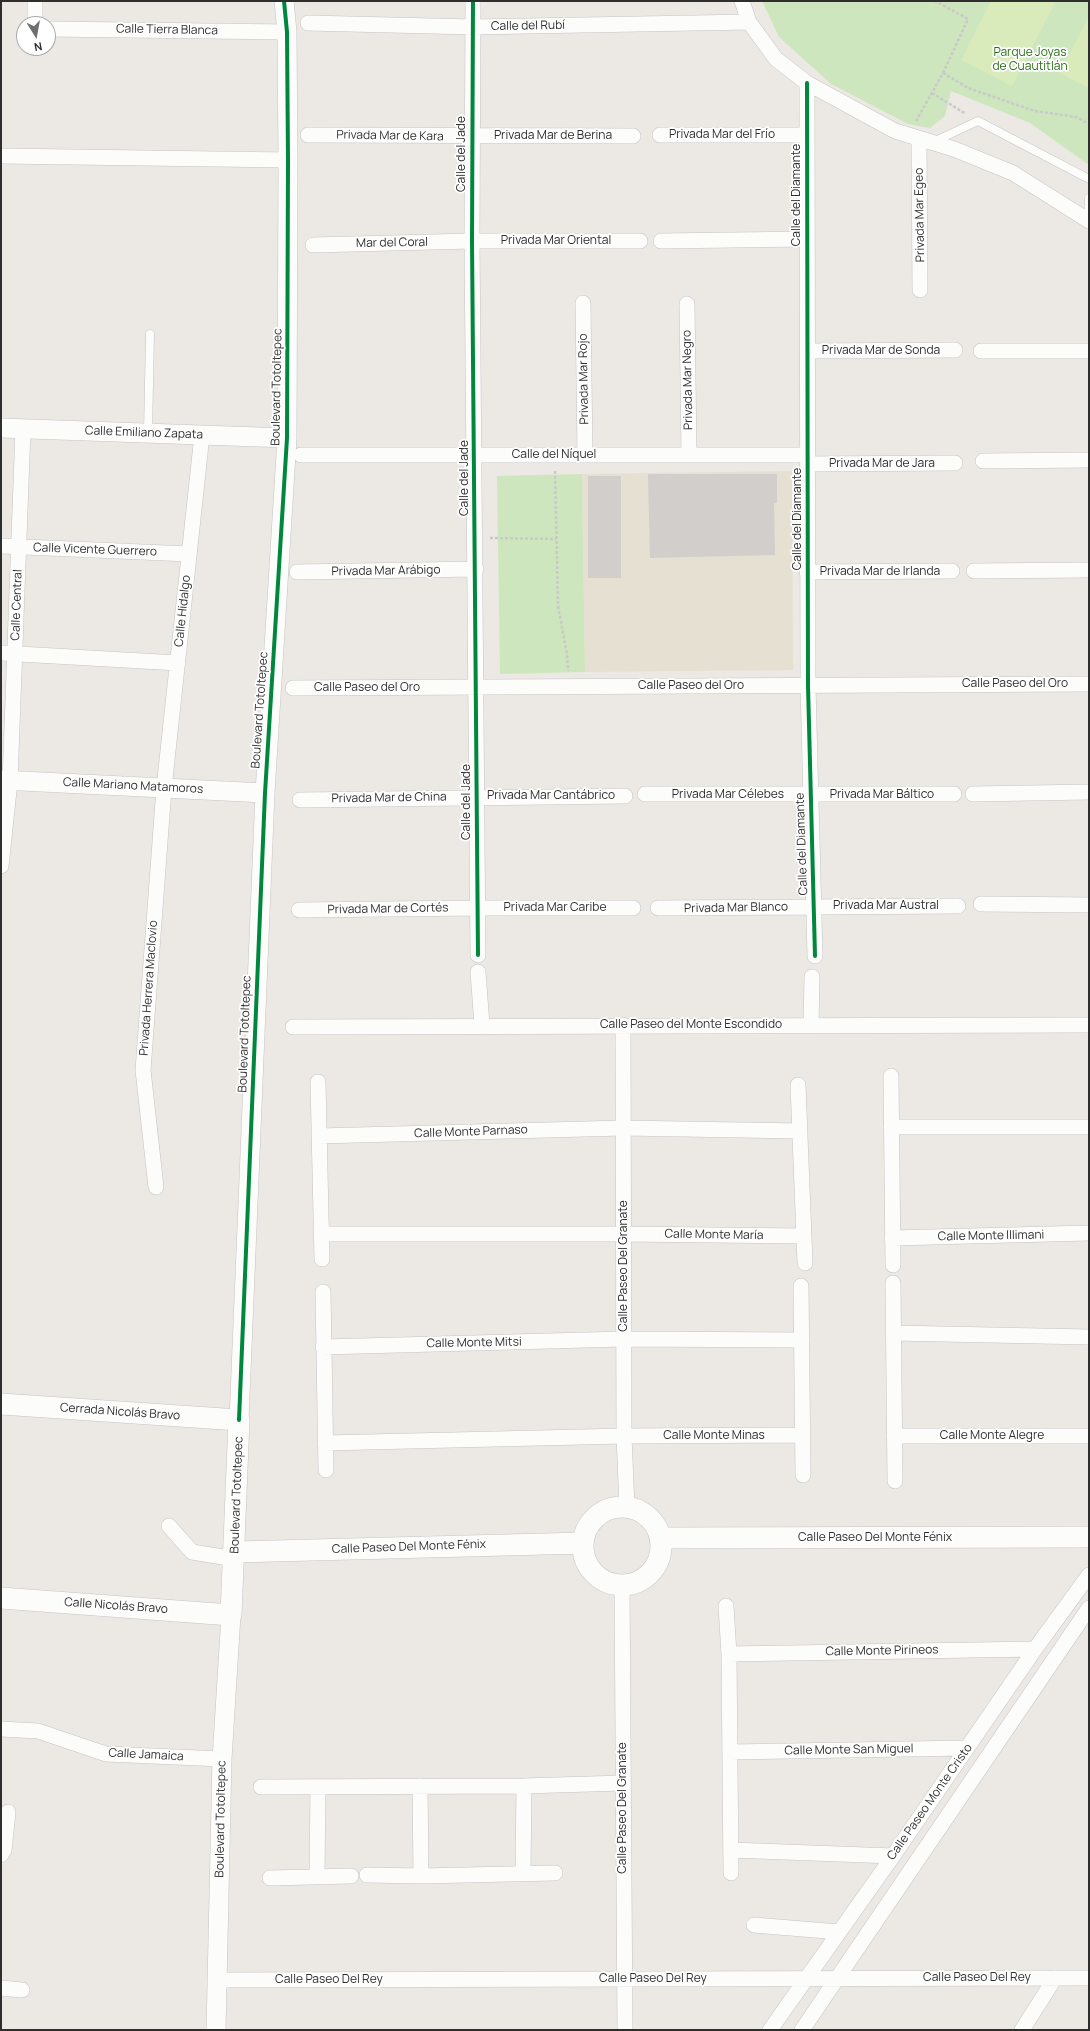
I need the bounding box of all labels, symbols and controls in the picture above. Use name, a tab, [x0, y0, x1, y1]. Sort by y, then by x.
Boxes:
north arrow	[16, 16, 56, 56]
street label: Calle del Rubí	[491, 18, 565, 34]
street label: Calle Tierra Blanca	[116, 22, 218, 38]
text: N	[33, 39, 44, 55]
park label: Parque Joyas de Cuautitlán	[992, 46, 1068, 74]
street label: Calle del Jade	[455, 116, 469, 192]
street label: Privada Mar de Kara	[336, 128, 444, 144]
street label: Privada Mar del Frío	[669, 128, 775, 142]
street label: Privada Mar de Berina	[494, 129, 612, 143]
street label: Calle del Diamante	[790, 144, 804, 246]
street label: Privada Mar Egeo	[912, 168, 928, 262]
street label: Privada Mar Oriental	[501, 234, 611, 248]
street label: Mar del Coral	[356, 235, 428, 251]
street label: Boulevard Totoltepec	[269, 328, 285, 446]
street label: Privada Mar Negro	[680, 330, 696, 430]
street label: Privada Mar Rojo	[576, 333, 592, 425]
street label: Privada Mar de Sonda	[822, 344, 940, 358]
street label: Calle Emiliano Zapata	[85, 424, 203, 442]
street label: Calle del Jade	[458, 440, 472, 516]
street label: Calle del Níquel	[512, 448, 596, 462]
street label: Privada Mar de Jara	[829, 457, 935, 471]
street label: Calle del Diamante	[791, 468, 805, 570]
street label: Calle Vicente Guerrero	[33, 541, 157, 559]
street label: Privada Mar Arábigo	[331, 563, 441, 579]
street label: Privada Mar de Irlanda	[820, 565, 940, 579]
street label: Calle Central	[9, 569, 25, 641]
street label: Calle Hidalgo	[172, 574, 194, 648]
street label: Boulevard Totoltepec	[249, 651, 271, 769]
street label: Calle Paseo del Oro	[962, 677, 1068, 691]
street label: Calle Paseo del Oro	[638, 679, 744, 693]
street label: Calle Paseo del Oro	[314, 681, 420, 695]
street label: Calle del Jade	[460, 764, 474, 840]
street label: Calle Mariano Matamoros	[63, 775, 203, 797]
street label: Privada Mar Célebes	[672, 788, 784, 802]
street label: Privada Mar Báltico	[830, 788, 934, 802]
street label: Privada Mar Cantábrico	[487, 789, 615, 803]
street label: Privada Mar de China	[331, 790, 447, 806]
street label: Calle del Diamante	[793, 792, 811, 896]
street label: Privada Mar Austral	[833, 899, 939, 913]
street label: Privada Mar Blanco	[684, 900, 788, 916]
street label: Privada Mar de Cortés	[327, 901, 449, 917]
street label: Privada Mar Caribe	[504, 901, 606, 915]
street label: Privada Herrera Maclovio	[137, 920, 161, 1056]
street label: Boulevard Totoltepec	[236, 975, 254, 1093]
street label: Calle Paseo del Monte Escondido	[600, 1018, 782, 1032]
street label: Calle Monte Parnaso	[414, 1123, 528, 1141]
street label: Calle Paseo Del Granate	[617, 1200, 631, 1332]
street label: Calle Monte María	[664, 1227, 764, 1243]
street label: Calle Monte Illimani	[938, 1228, 1044, 1244]
street label: Calle Monte Mitsi	[426, 1335, 522, 1351]
street label: Cerrada Nicolás Bravo	[59, 1401, 181, 1423]
street label: Calle Monte Minas	[663, 1429, 765, 1443]
street label: Calle Monte Alegre	[940, 1429, 1044, 1443]
street label: Boulevard Totoltepec	[228, 1436, 246, 1554]
street label: Calle Paseo Del Monte Fénix	[798, 1531, 952, 1545]
street label: Calle Paseo Del Monte Fénix	[332, 1537, 486, 1557]
street label: Calle Nicolás Bravo	[64, 1595, 168, 1617]
street label: Calle Monte Pirineos	[825, 1643, 939, 1659]
street label: Calle Paseo Monte Cristo	[884, 1741, 976, 1863]
street label: Calle Paseo Del Granate	[616, 1742, 630, 1874]
street label: Calle Monte San Miguel	[784, 1742, 914, 1758]
street label: Calle Jamaica	[108, 1746, 184, 1764]
street label: Boulevard Totoltepec	[213, 1760, 229, 1878]
street label: Calle Paseo Del Rey	[923, 1971, 1031, 1985]
street label: Calle Paseo Del Rey	[599, 1972, 707, 1986]
street label: Calle Paseo Del Rey	[275, 1973, 383, 1987]

